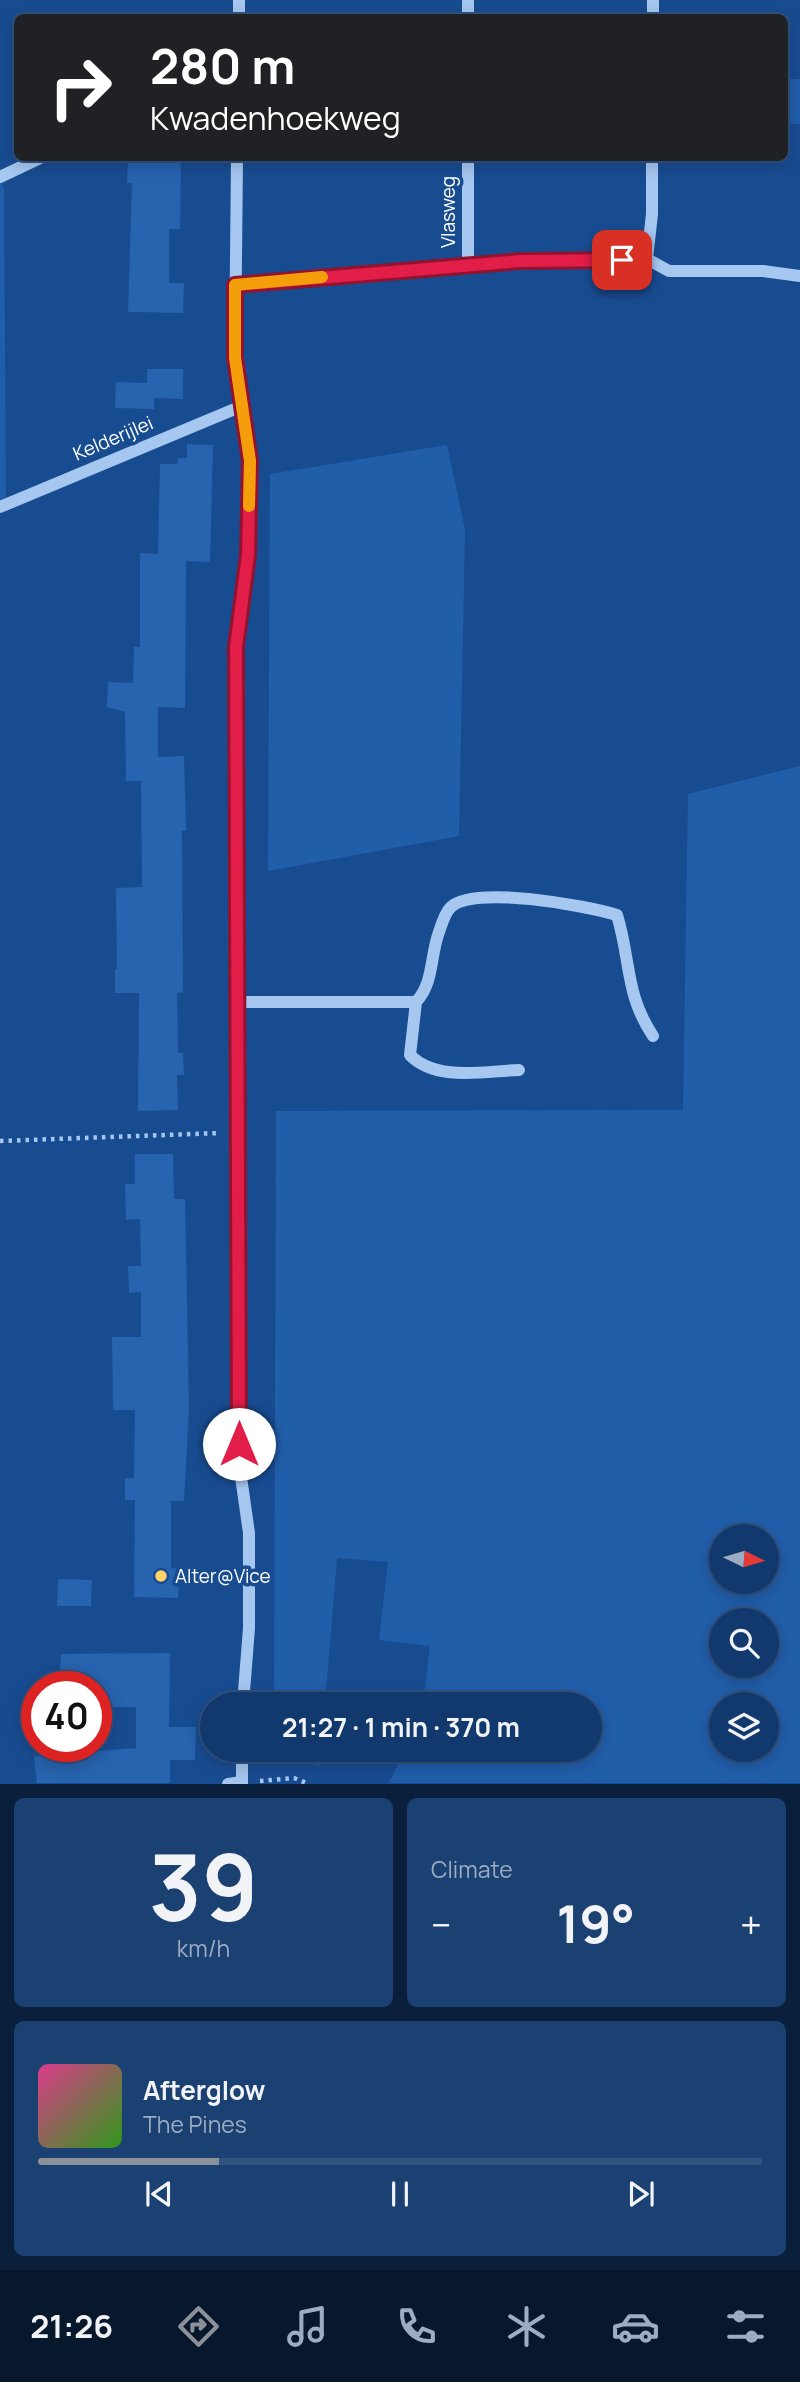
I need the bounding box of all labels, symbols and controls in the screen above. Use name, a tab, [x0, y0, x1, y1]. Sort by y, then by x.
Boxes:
text: 280 m	[150, 32, 295, 99]
icon: right	[35, 42, 126, 133]
text: Kwadenhoekweg	[150, 96, 401, 140]
street label: Vlasweg	[435, 176, 461, 248]
pin	[592, 230, 652, 290]
icon: arrive	[603, 241, 641, 279]
street label: Kelderijlei	[69, 410, 157, 466]
position arrow	[202, 1407, 276, 1481]
north arrow	[709, 1524, 779, 1594]
map controls	[709, 1524, 779, 1762]
place label: Alter@Vice	[175, 1563, 271, 1589]
marker: Alter@Vice	[153, 1568, 169, 1584]
button: search	[709, 1608, 779, 1678]
speed limit sign: 40	[21, 1671, 112, 1762]
button: layers	[709, 1692, 779, 1762]
text: 21:27 · 1 min · 370 m	[282, 1709, 520, 1745]
text: 39	[149, 1824, 258, 1948]
text: Climate	[431, 1853, 513, 1885]
text: 19°	[557, 1888, 635, 1959]
text: −	[431, 1898, 452, 1950]
text: +	[740, 1898, 762, 1950]
text: km/h	[177, 1932, 230, 1964]
text: Afterglow	[143, 2072, 265, 2108]
text: The Pines	[143, 2108, 247, 2140]
icon: previous	[140, 2175, 178, 2213]
icon: pause	[381, 2175, 419, 2213]
icon: next	[622, 2175, 660, 2213]
icon: directions	[174, 2302, 223, 2351]
icon: music	[283, 2302, 332, 2351]
icon: phone	[392, 2302, 441, 2351]
icon: climate	[502, 2302, 551, 2351]
icon: car	[611, 2302, 660, 2351]
icon: filters	[721, 2302, 770, 2351]
text: 21:26	[30, 2304, 113, 2348]

